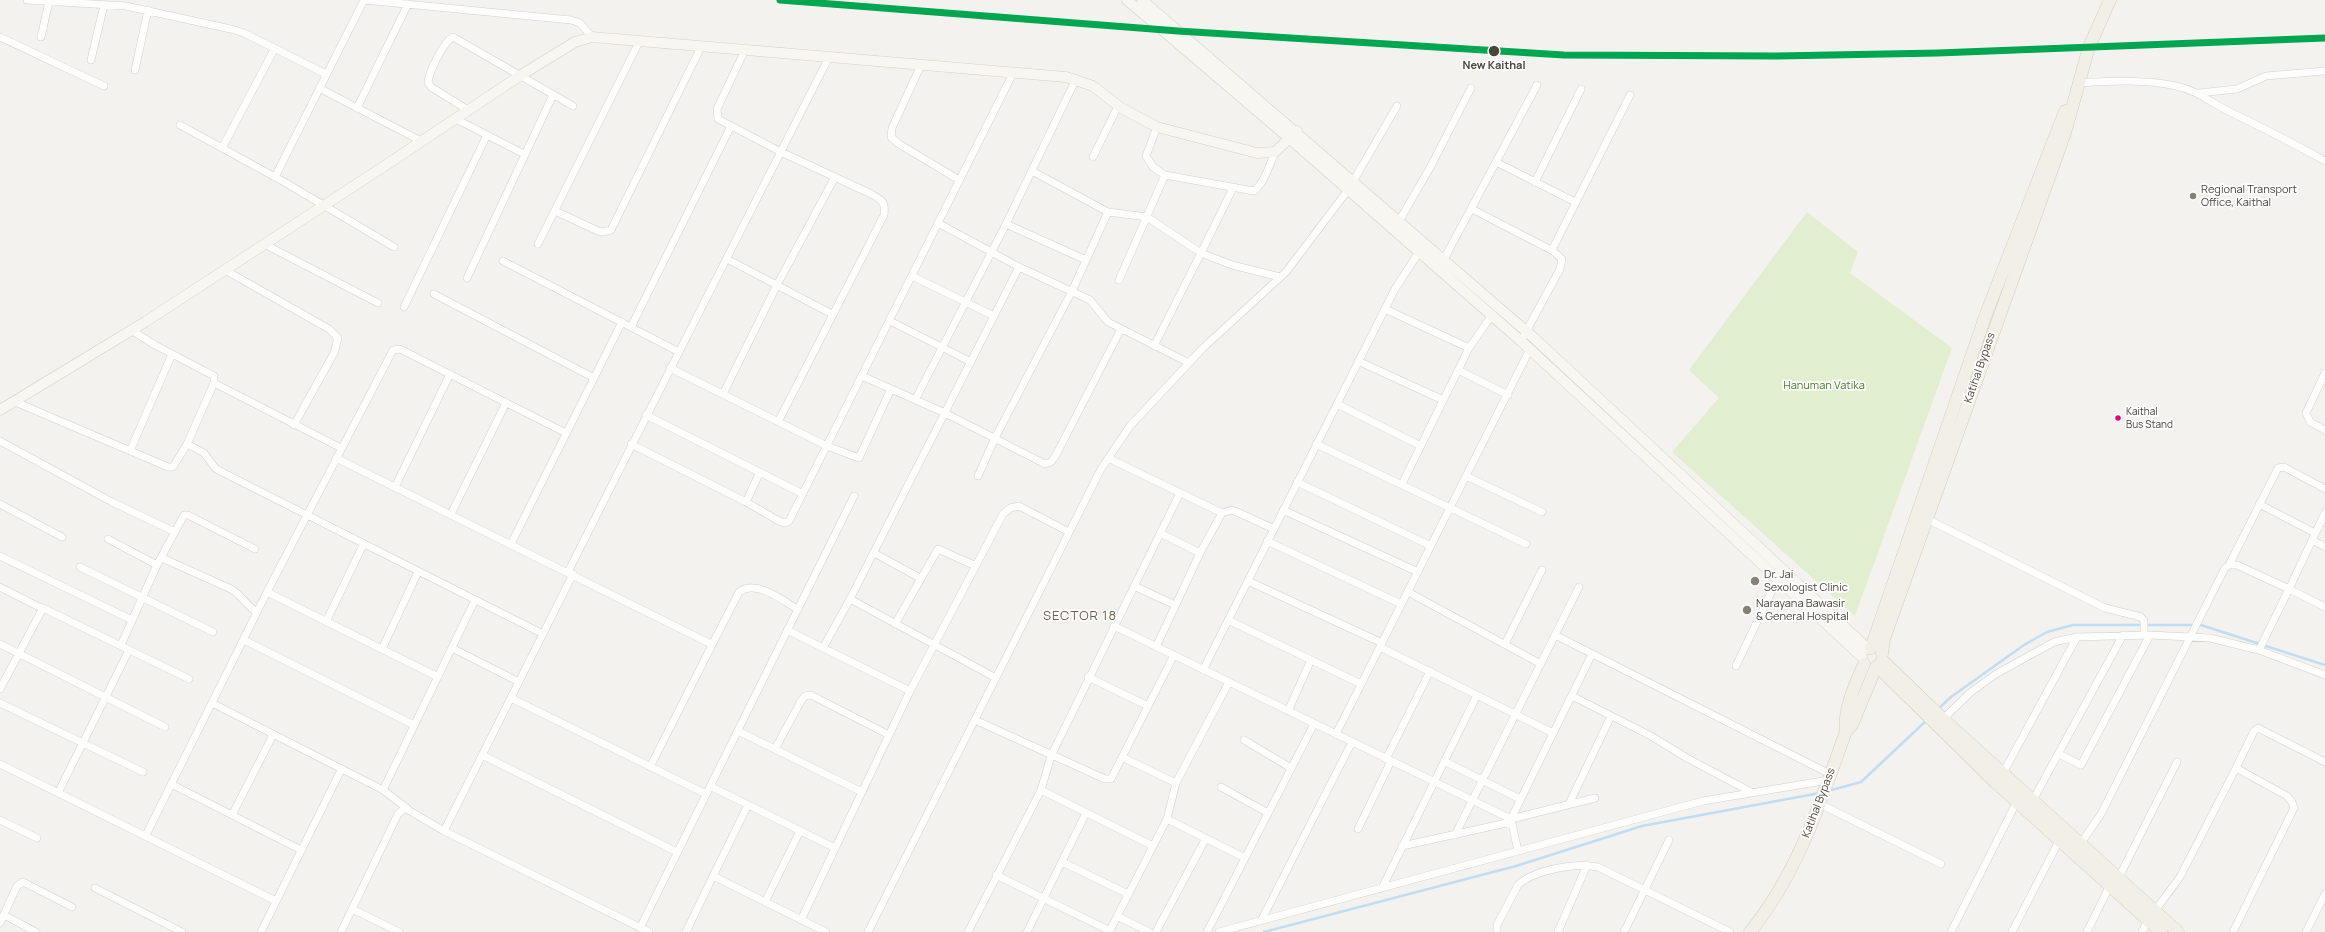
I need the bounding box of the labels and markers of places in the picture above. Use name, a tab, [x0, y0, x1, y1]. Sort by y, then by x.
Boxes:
marker: New Kaithal	[1487, 44, 1501, 58]
place label: New Kaithal	[1463, 59, 1525, 73]
place label: Regional Transport Office, Kaithal	[2201, 183, 2297, 209]
marker: Regional Transport Office, Kaithal	[2188, 191, 2198, 201]
place label: Kaithal Bus Stand	[2126, 406, 2173, 430]
marker: Kaithal Bus Stand	[2113, 413, 2123, 423]
place label: Dr. Jai Sexologist Clinic	[1764, 568, 1848, 594]
marker: Dr. Jai Sexologist Clinic	[1749, 575, 1761, 587]
place label: Narayana Bawasir & General Hospital	[1756, 597, 1849, 623]
marker: Narayana Bawasir & General Hospital	[1741, 604, 1753, 616]

